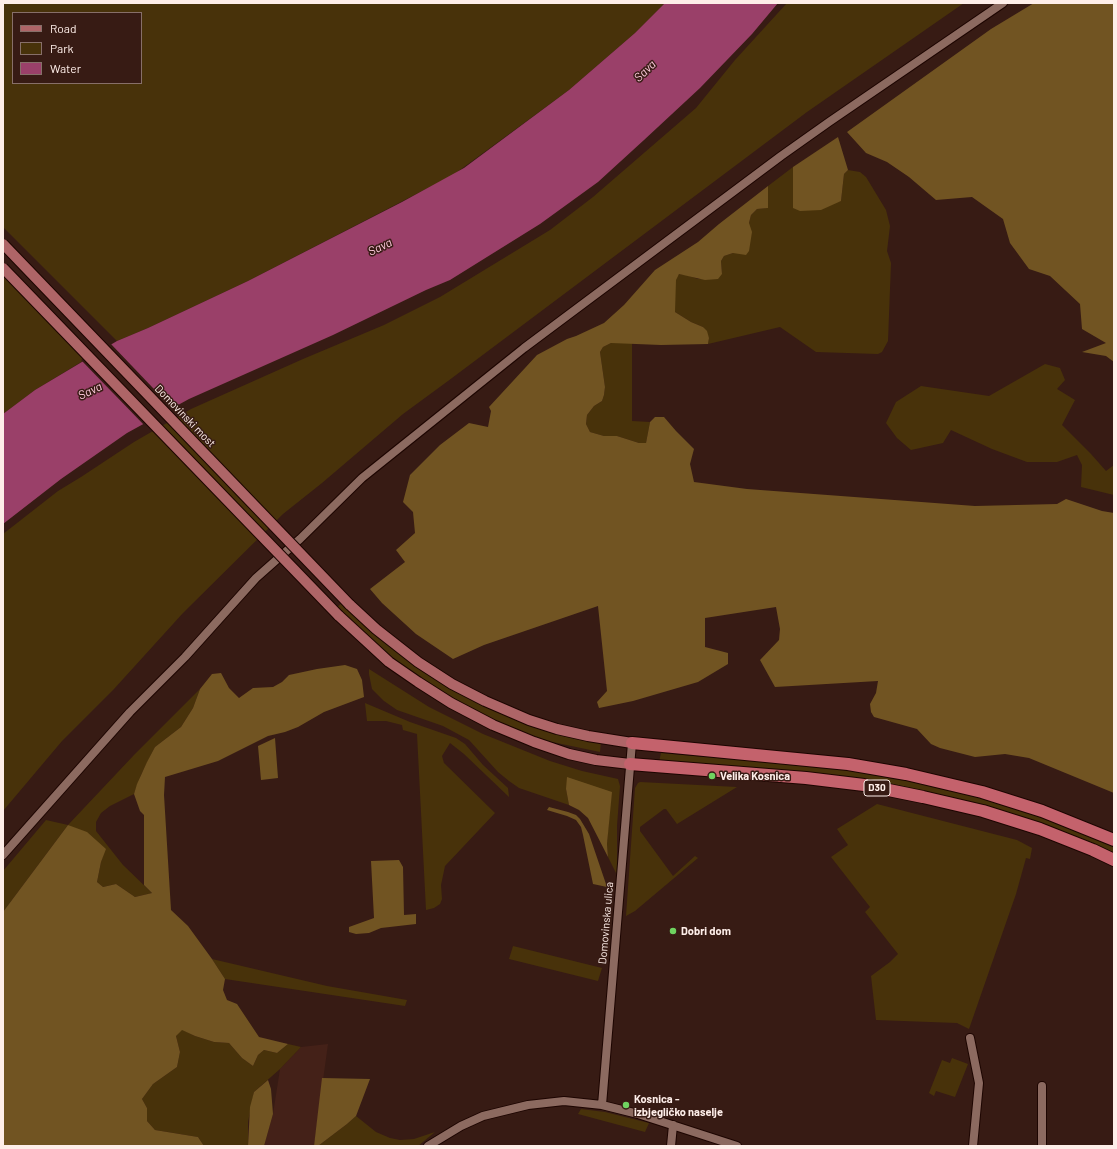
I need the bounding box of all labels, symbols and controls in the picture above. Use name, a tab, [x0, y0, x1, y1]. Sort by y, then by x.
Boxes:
legend	[12, 12, 142, 84]
text: Road	[50, 21, 77, 35]
text: Park	[50, 41, 74, 55]
water label: Sava	[631, 57, 659, 85]
text: Water	[50, 61, 81, 75]
water label: Sava	[366, 235, 394, 259]
water label: Sava	[76, 379, 104, 403]
street label: Domovinski most	[152, 382, 218, 450]
place label: Velika Kosnica	[720, 769, 790, 783]
marker: Velika Kosnica	[707, 771, 717, 781]
road number: D30	[864, 780, 890, 796]
street label: Domovinska ulica	[596, 881, 616, 965]
place label: Dobri dom	[681, 924, 731, 938]
marker: Dobri dom	[668, 926, 678, 936]
place label: Kosnica - izbjegličko naselje	[634, 1092, 723, 1118]
marker: Kosnica - izbjegličko naselje	[621, 1100, 631, 1110]

